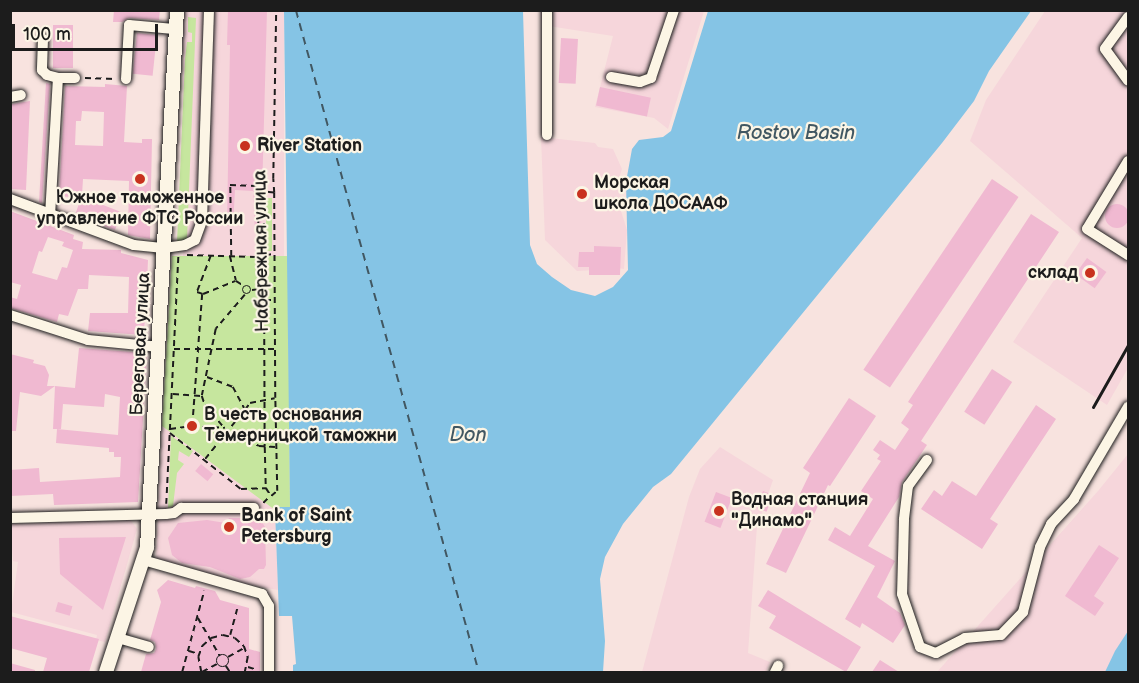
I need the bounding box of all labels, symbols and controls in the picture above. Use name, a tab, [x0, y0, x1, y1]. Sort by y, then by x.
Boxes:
scale bar	[15, 12, 160, 50]
text: 100 m	[23, 24, 71, 45]
water label: Rostov Basin	[737, 121, 855, 145]
place label: River Station	[257, 135, 362, 157]
marker: River Station	[238, 139, 252, 153]
street label: Набережная улица	[250, 170, 274, 332]
marker: Южное таможенное управление ФТС России	[133, 172, 147, 186]
place label: Морская школа ДОСААФ	[594, 173, 728, 216]
marker: Морская школа ДОСААФ	[575, 187, 589, 201]
place label: Южное таможенное управление ФТС России	[37, 188, 243, 230]
place label: склад	[1028, 262, 1078, 284]
marker: склад	[1083, 266, 1097, 280]
street label: Береговая улица	[126, 272, 156, 416]
place label: В честь основания Темерницкой таможни	[204, 405, 397, 448]
marker: В честь основания Темерницкой таможни	[185, 419, 199, 433]
water label: Don	[449, 423, 487, 447]
place label: Водная станция "Динамо"	[731, 490, 868, 532]
marker: Водная станция "Динамо"	[712, 504, 726, 518]
place label: Bank of Saint Petersburg	[241, 506, 352, 548]
marker: Bank of Saint Petersburg	[222, 520, 236, 534]

